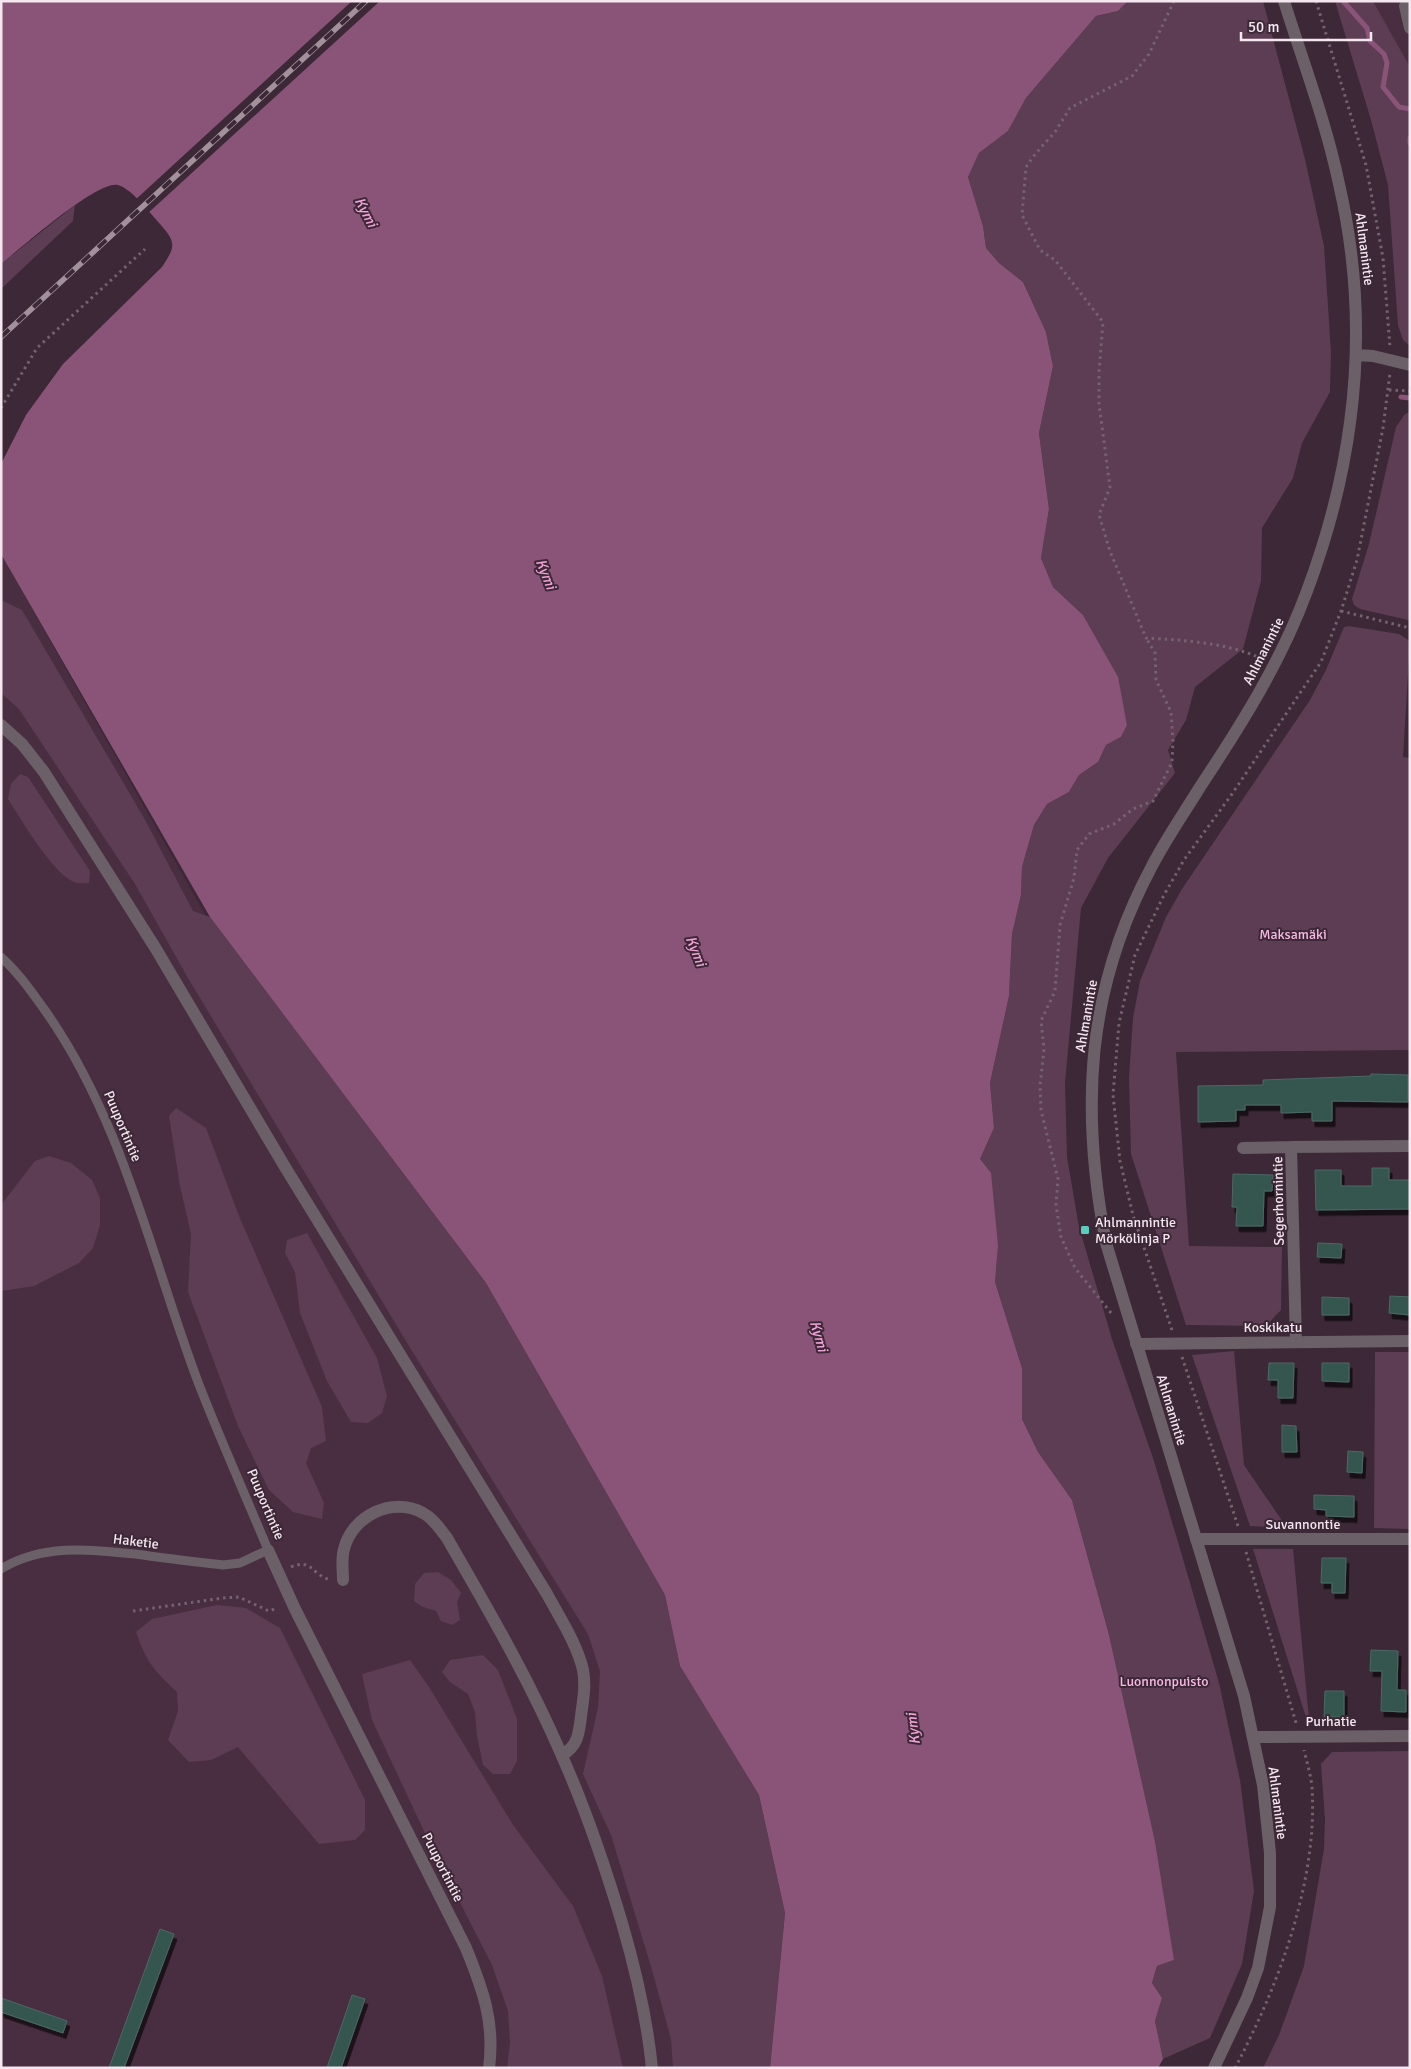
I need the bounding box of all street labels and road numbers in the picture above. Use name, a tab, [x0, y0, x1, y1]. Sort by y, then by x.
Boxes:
street label: Ahlmanintie	[1352, 212, 1377, 287]
street label: Ahlmanintie	[1239, 615, 1288, 688]
street label: Ahlmanintie	[1072, 978, 1101, 1054]
street label: Puuportintie	[100, 1088, 145, 1164]
street label: Segerhornintie	[1269, 1156, 1288, 1246]
street label: Koskikatu	[1244, 1319, 1302, 1336]
street label: Ahlmanintie	[1153, 1373, 1190, 1448]
street label: Puuportintie	[243, 1466, 288, 1542]
street label: Suvannontie	[1266, 1516, 1340, 1533]
street label: Haketie	[112, 1530, 160, 1553]
street label: Purhatie	[1306, 1713, 1356, 1730]
street label: Ahlmanintie	[1265, 1766, 1290, 1841]
street label: Puuportintie	[418, 1830, 467, 1905]

